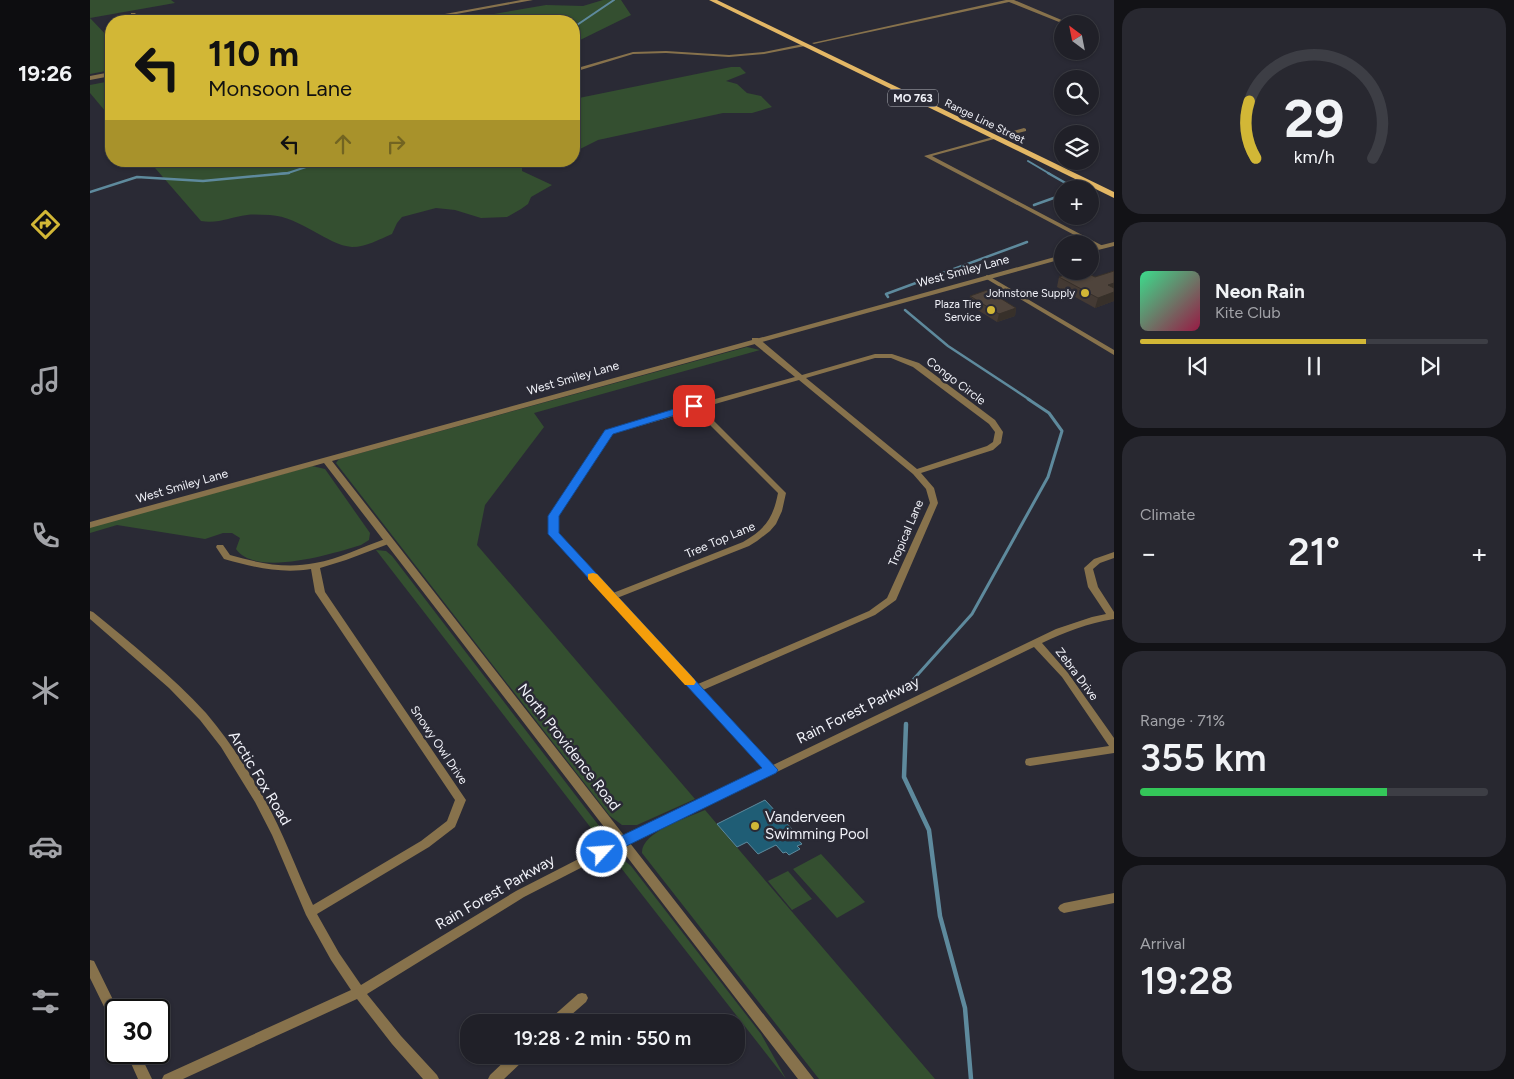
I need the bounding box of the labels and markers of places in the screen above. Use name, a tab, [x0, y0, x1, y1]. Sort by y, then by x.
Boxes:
place label: Johnstone Supply	[986, 287, 1075, 300]
marker: Johnstone Supply	[1079, 287, 1091, 299]
place label: Plaza Tire Service	[935, 298, 981, 324]
marker: Plaza Tire Service	[985, 304, 997, 316]
pin	[673, 385, 715, 427]
place label: Vanderveen Swimming Pool	[765, 808, 869, 843]
marker: Vanderveen Swimming Pool	[749, 820, 761, 832]

